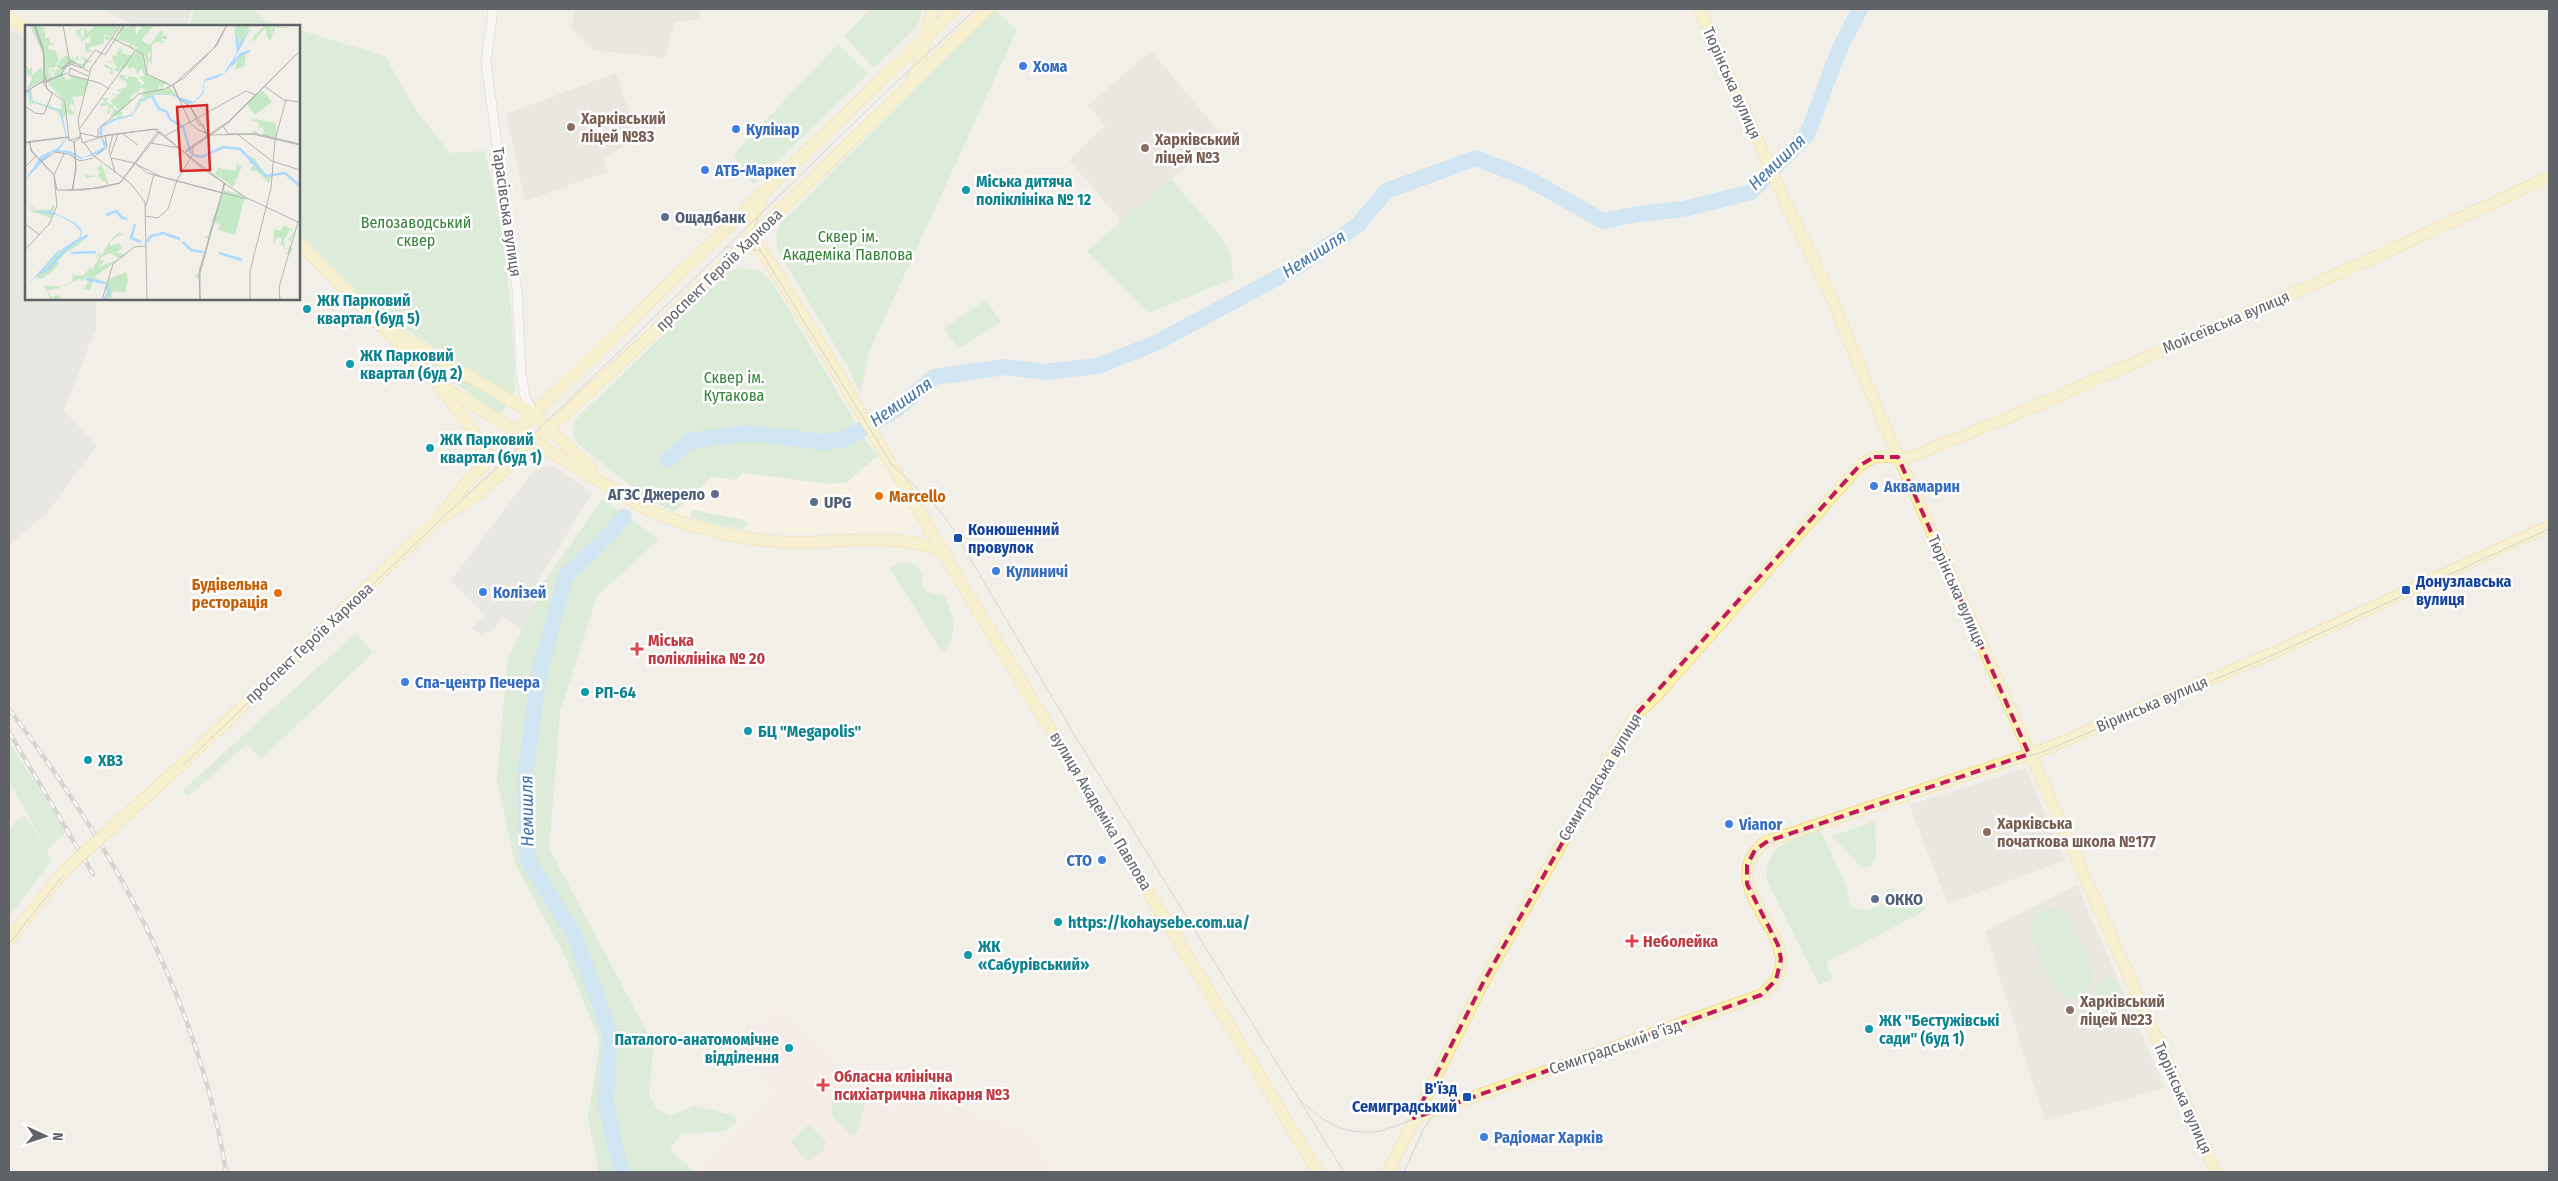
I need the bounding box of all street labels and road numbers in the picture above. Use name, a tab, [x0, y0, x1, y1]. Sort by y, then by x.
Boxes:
street label: Тюрінська вулиця	[1699, 24, 1765, 142]
street label: Тарасівська вулиця	[489, 146, 525, 278]
street label: проспект Героїв Харкова	[652, 205, 786, 335]
street label: Мойсеївська вулиця	[2160, 287, 2292, 357]
street label: Тюрінська вулиця	[1924, 532, 1990, 650]
street label: проспект Героїв Харкова	[241, 579, 377, 707]
street label: Віринська вулиця	[2093, 672, 2211, 736]
street label: Семиградська вулиця	[1554, 710, 1646, 844]
street label: вулиця Академіка Павлова	[1046, 728, 1156, 894]
street label: Семиградський в’їзд	[1547, 1016, 1683, 1078]
street label: Тюрінська вулиця	[2150, 1039, 2216, 1157]

